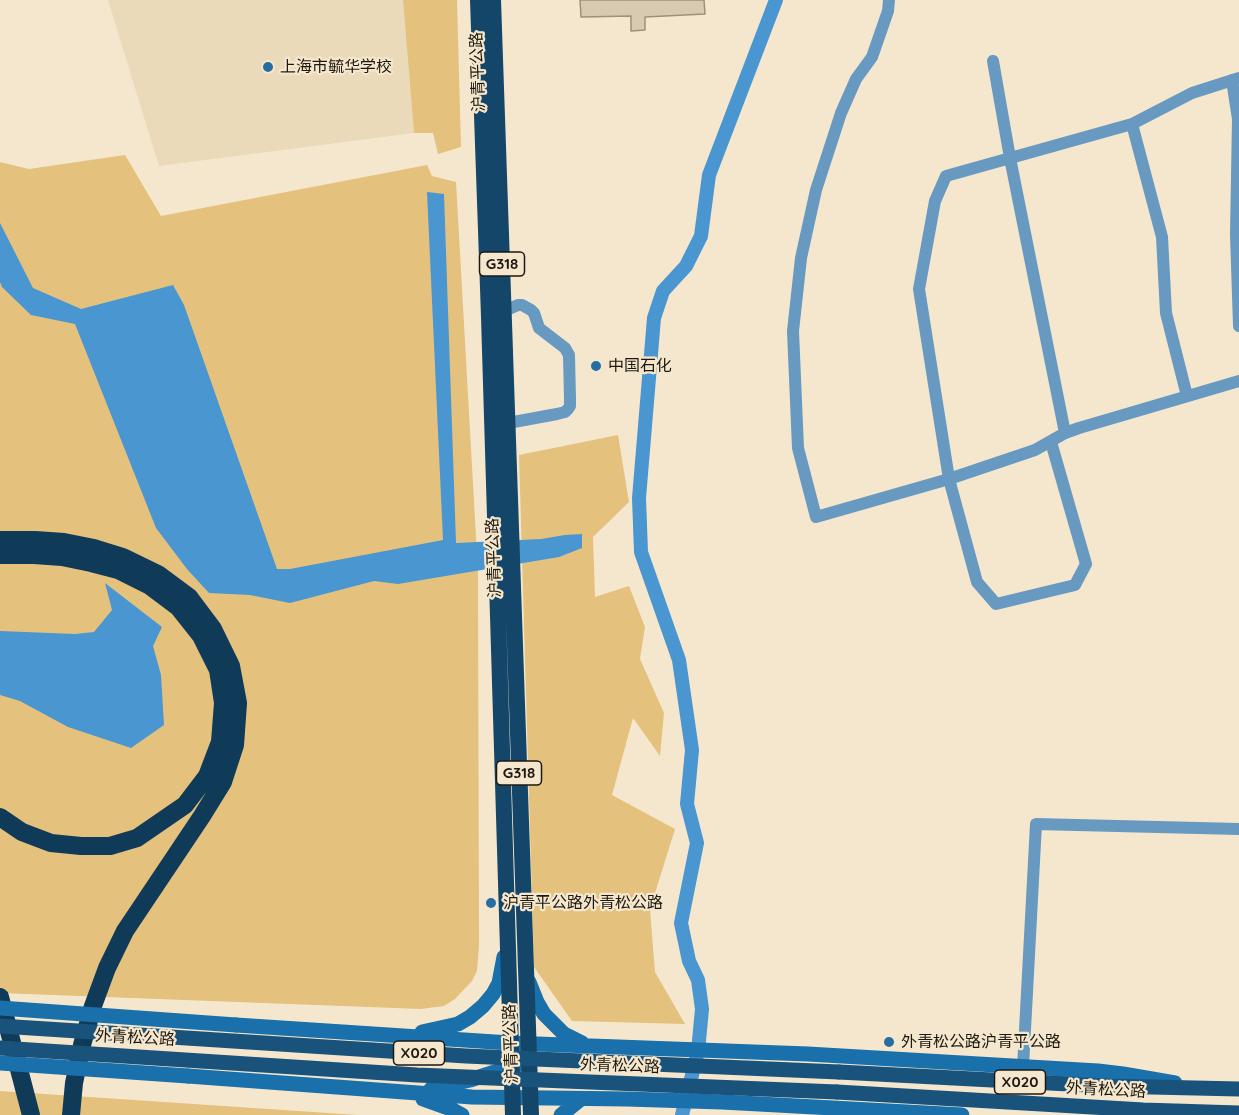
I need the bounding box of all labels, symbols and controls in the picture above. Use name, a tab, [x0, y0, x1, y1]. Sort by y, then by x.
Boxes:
street label: 沪青平公路	[467, 32, 489, 112]
place label: 上海市毓华学校	[280, 57, 392, 77]
marker: 上海市毓华学校	[261, 60, 275, 74]
road number: G318	[480, 252, 524, 276]
place label: 中国石化	[608, 356, 672, 376]
marker: 中国石化	[589, 359, 603, 373]
street label: 沪青平公路	[483, 518, 505, 598]
road number: G318	[496, 761, 542, 785]
place label: 沪青平公路外青松公路	[503, 893, 663, 913]
marker: 沪青平公路外青松公路	[484, 896, 498, 910]
street label: 沪青平公路	[500, 1004, 522, 1084]
street label: 外青松公路	[95, 1026, 175, 1050]
place label: 外青松公路沪青平公路	[901, 1032, 1061, 1052]
marker: 外青松公路沪青平公路	[882, 1035, 896, 1049]
road number: X020	[394, 1041, 444, 1065]
street label: 外青松公路	[580, 1055, 660, 1077]
road number: X020	[994, 1070, 1046, 1094]
street label: 外青松公路	[1066, 1078, 1146, 1102]

